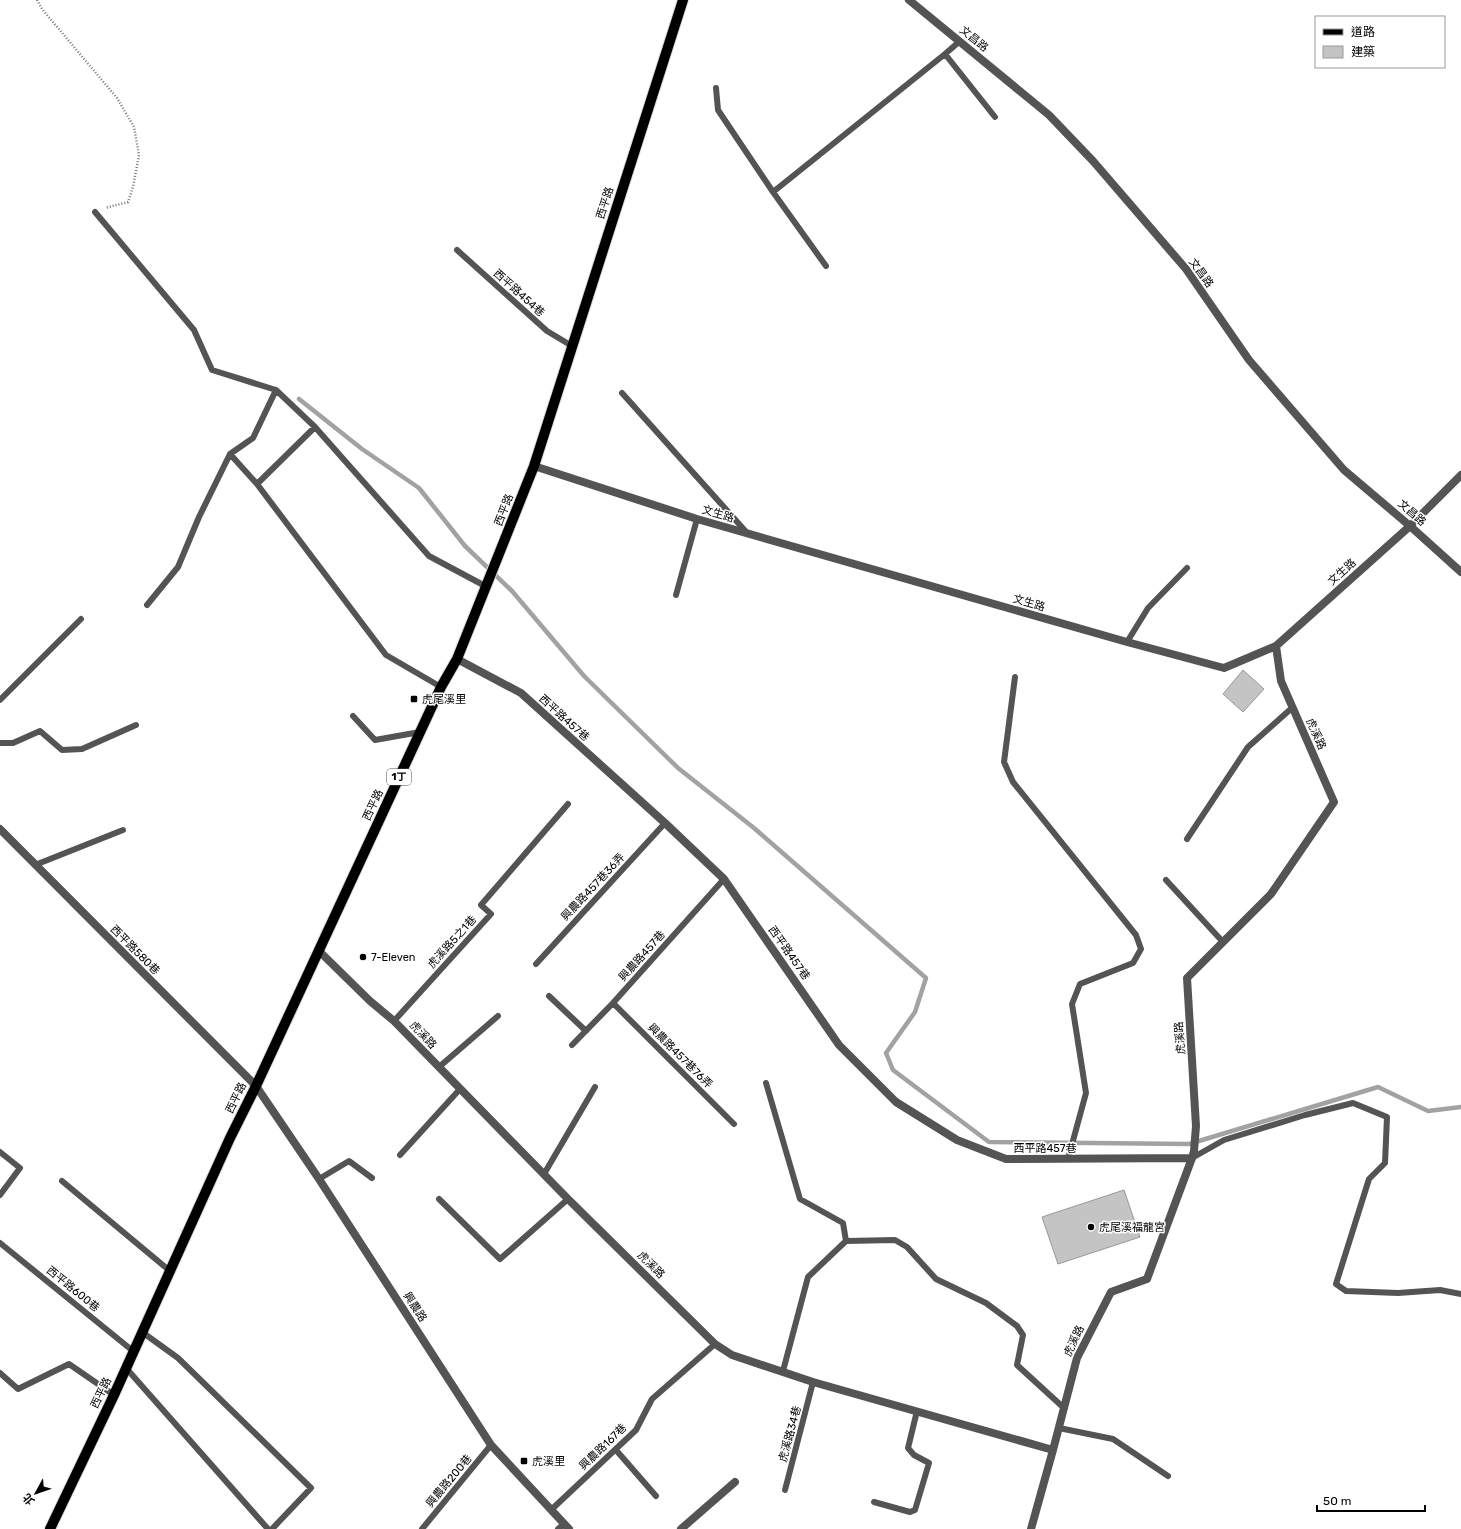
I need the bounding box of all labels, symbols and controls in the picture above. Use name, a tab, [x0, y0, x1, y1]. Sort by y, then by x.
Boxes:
legend	[1315, 16, 1445, 68]
street label: 文昌路	[957, 24, 991, 54]
text: 道路	[1351, 25, 1375, 39]
text: 建築	[1351, 45, 1375, 59]
street label: 西平路	[594, 185, 616, 221]
street label: 文昌路	[1186, 256, 1216, 290]
street label: 西平路454巷	[491, 267, 547, 319]
street label: 西平路	[492, 492, 516, 528]
street label: 文昌路	[1395, 497, 1429, 529]
street label: 文生路	[700, 503, 736, 525]
street label: 文生路	[1325, 556, 1359, 588]
street label: 文生路	[1011, 592, 1047, 614]
street label: 西平路457巷	[536, 692, 592, 744]
place label: 虎尾溪里	[422, 693, 466, 706]
marker: 虎尾溪里	[409, 694, 419, 704]
street label: 虎溪路	[1303, 716, 1329, 752]
road number: 1丁	[387, 769, 411, 785]
street label: 西平路	[360, 787, 386, 823]
street label: 興農路457巷36弄	[558, 851, 628, 923]
street label: 虎溪路5之1巷	[425, 913, 479, 971]
street label: 西平路580巷	[108, 923, 162, 977]
street label: 西平路457巷	[766, 923, 812, 983]
street label: 興農路457巷	[616, 928, 668, 984]
place label: 7-Eleven	[371, 951, 416, 964]
marker: 7-Eleven	[358, 952, 368, 962]
street label: 虎溪路	[407, 1019, 439, 1051]
street label: 興農路457巷76弄	[645, 1021, 715, 1091]
street label: 虎溪路	[1172, 1021, 1188, 1055]
street label: 西平路	[223, 1080, 249, 1116]
street label: 西平路457巷	[1013, 1142, 1077, 1155]
place label: 虎尾溪福龍宮	[1099, 1221, 1165, 1234]
marker: 虎尾溪福龍宮	[1086, 1222, 1096, 1232]
street label: 虎溪路	[635, 1249, 667, 1281]
street label: 西平路600巷	[44, 1264, 102, 1314]
street label: 興農路	[401, 1290, 429, 1324]
street label: 虎溪路	[1061, 1323, 1087, 1359]
street label: 西平路	[88, 1375, 114, 1411]
street label: 虎溪路34巷	[776, 1405, 804, 1463]
street label: 興農路167巷	[577, 1421, 629, 1473]
street label: 興農路200巷	[423, 1452, 475, 1510]
place label: 虎溪里	[532, 1455, 565, 1468]
marker: 虎溪里	[519, 1456, 529, 1466]
north arrow	[16, 1473, 56, 1513]
scale bar	[1317, 1487, 1425, 1513]
text: 北	[20, 1491, 37, 1507]
text: 50 m	[1323, 1494, 1351, 1508]

